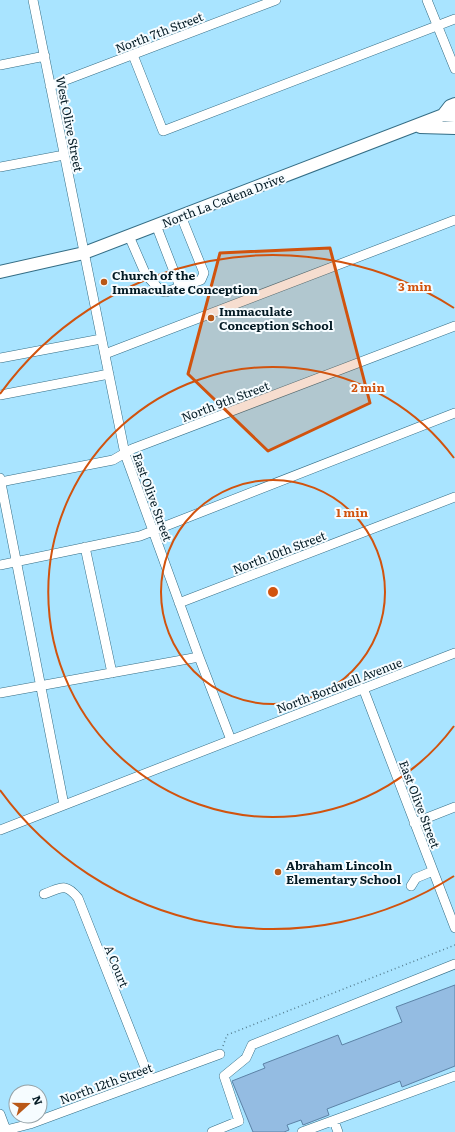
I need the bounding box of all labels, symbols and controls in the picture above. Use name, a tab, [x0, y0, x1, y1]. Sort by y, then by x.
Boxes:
street label: North 7th Street	[112, 7, 206, 57]
street label: West Olive Street	[52, 75, 88, 173]
street label: North La Cadena Drive	[159, 168, 287, 232]
place label: Church of the Immaculate Conception	[112, 266, 259, 298]
marker: Church of the Immaculate Conception	[99, 277, 109, 287]
text: 3 min	[398, 277, 433, 295]
place label: Immaculate Conception School	[219, 302, 334, 334]
marker: Immaculate Conception School	[206, 313, 216, 323]
street label: North 9th Street	[178, 376, 272, 426]
text: 2 min	[351, 378, 385, 396]
street label: East Olive Street	[129, 450, 177, 544]
text: 1 min	[336, 503, 369, 521]
street label: North 10th Street	[230, 526, 328, 578]
centre of rings	[266, 585, 280, 599]
street label: North Bordwell Avenue	[273, 653, 405, 717]
street label: East Olive Street	[395, 757, 445, 851]
place label: Abraham Lincoln Elementary School	[286, 856, 402, 888]
marker: Abraham Lincoln Elementary School	[273, 867, 283, 877]
street label: A Court	[100, 942, 134, 990]
street label: North 12th Street	[57, 1058, 155, 1108]
north arrow	[8, 1084, 48, 1124]
text: N	[29, 1093, 47, 1107]

